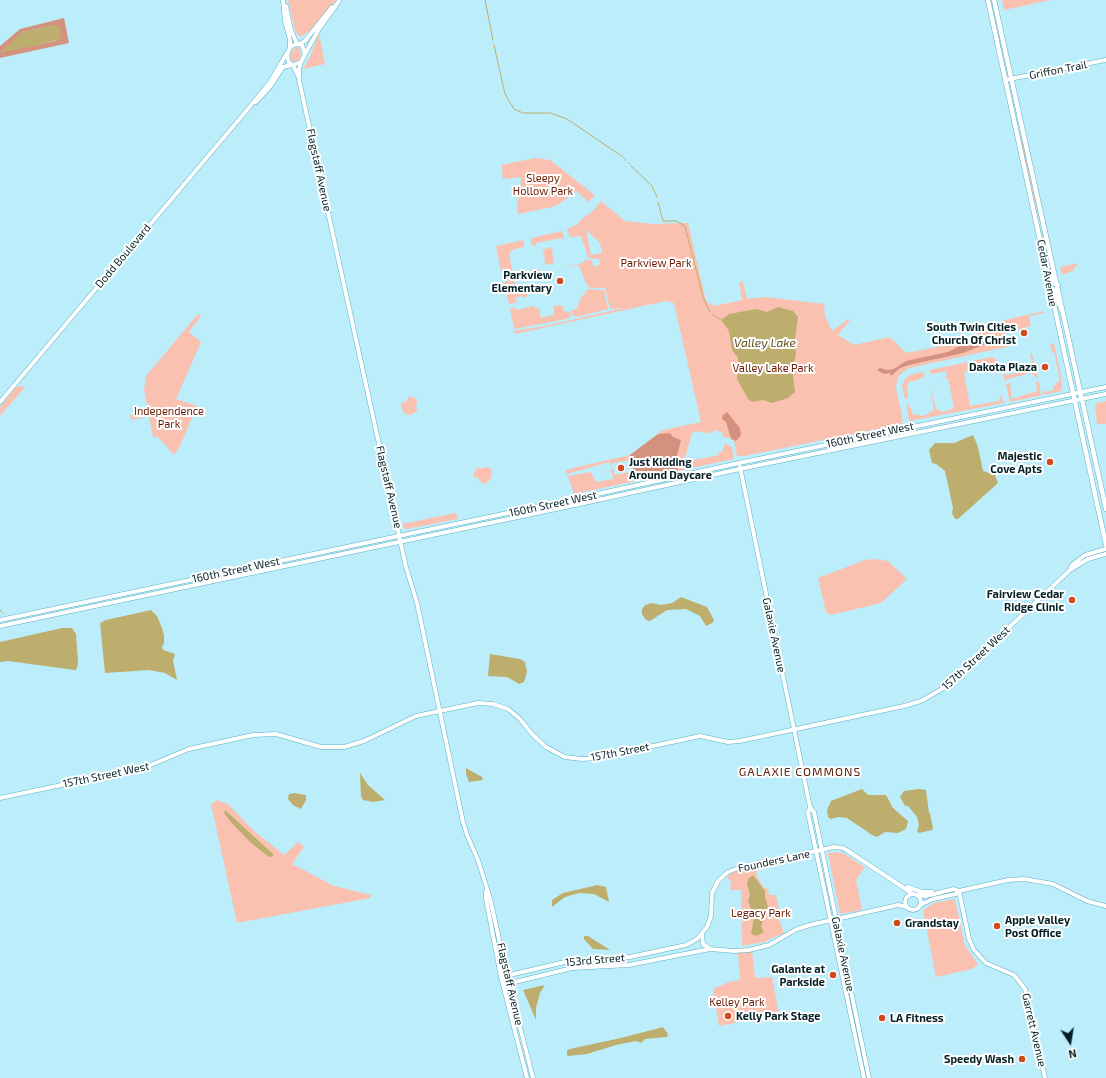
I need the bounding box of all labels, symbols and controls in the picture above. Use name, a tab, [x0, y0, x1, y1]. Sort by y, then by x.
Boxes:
street label: Griffon Trail	[1028, 58, 1088, 82]
street label: Flagstaff Avenue	[304, 127, 334, 213]
park label: Sleepy Hollow Park	[513, 171, 573, 197]
street label: Dodd Boulevard	[92, 221, 154, 291]
street label: Cedar Avenue	[1034, 238, 1060, 308]
park label: Parkview Park	[621, 256, 691, 270]
place label: Parkview Elementary	[492, 268, 552, 294]
marker: Parkview Elementary	[555, 276, 565, 286]
place label: South Twin Cities Church Of Christ	[927, 320, 1016, 346]
marker: South Twin Cities Church Of Christ	[1019, 328, 1029, 338]
water label: Valley Lake	[734, 336, 796, 350]
place label: Dakota Plaza	[969, 360, 1037, 374]
park label: Valley Lake Park	[732, 361, 814, 375]
marker: Dakota Plaza	[1040, 362, 1050, 372]
park label: Independence Park	[134, 404, 204, 430]
street label: 160th Street West	[825, 419, 915, 451]
street label: Flagstaff Avenue	[373, 444, 405, 530]
place label: Majestic Cove Apts	[990, 449, 1042, 475]
place label: Just Kidding Around Daycare	[629, 455, 712, 481]
marker: Majestic Cove Apts	[1045, 457, 1055, 467]
marker: Just Kidding Around Daycare	[616, 463, 626, 473]
street label: 160th Street West	[508, 488, 598, 520]
street label: 160th Street West	[191, 554, 281, 586]
place label: Fairview Cedar Ridge Clinic	[987, 587, 1064, 613]
marker: Fairview Cedar Ridge Clinic	[1067, 595, 1077, 605]
street label: Galaxie Avenue	[760, 596, 788, 674]
street label: 157th Street West	[939, 623, 1013, 693]
street label: 157th Street	[590, 740, 650, 764]
street label: 157th Street West	[62, 759, 150, 791]
district label: GALAXIE COMMONS	[739, 765, 861, 779]
street label: Founders Lane	[737, 847, 811, 875]
park label: Legacy Park	[731, 906, 791, 920]
place label: Apple Valley Post Office	[1005, 913, 1070, 939]
street label: Galaxie Avenue	[829, 915, 857, 993]
place label: Grandstay	[905, 916, 959, 930]
marker: Grandstay	[892, 918, 902, 928]
marker: Apple Valley Post Office	[992, 921, 1002, 931]
street label: Flagstaff Avenue	[494, 941, 526, 1027]
street label: 153rd Street	[565, 951, 625, 969]
place label: Galante at Parkside	[771, 962, 825, 988]
marker: Galante at Parkside	[828, 970, 838, 980]
street label: Garrett Avenue	[1019, 992, 1049, 1068]
park label: Kelley Park	[709, 995, 765, 1009]
place label: Kelly Park Stage	[736, 1009, 821, 1023]
marker: Kelly Park Stage	[723, 1011, 733, 1021]
place label: LA Fitness	[890, 1011, 944, 1025]
marker: LA Fitness	[877, 1013, 887, 1023]
north arrow	[1050, 1022, 1090, 1062]
text: N	[1067, 1047, 1078, 1061]
place label: Speedy Wash	[944, 1052, 1014, 1066]
marker: Speedy Wash	[1017, 1054, 1027, 1064]

